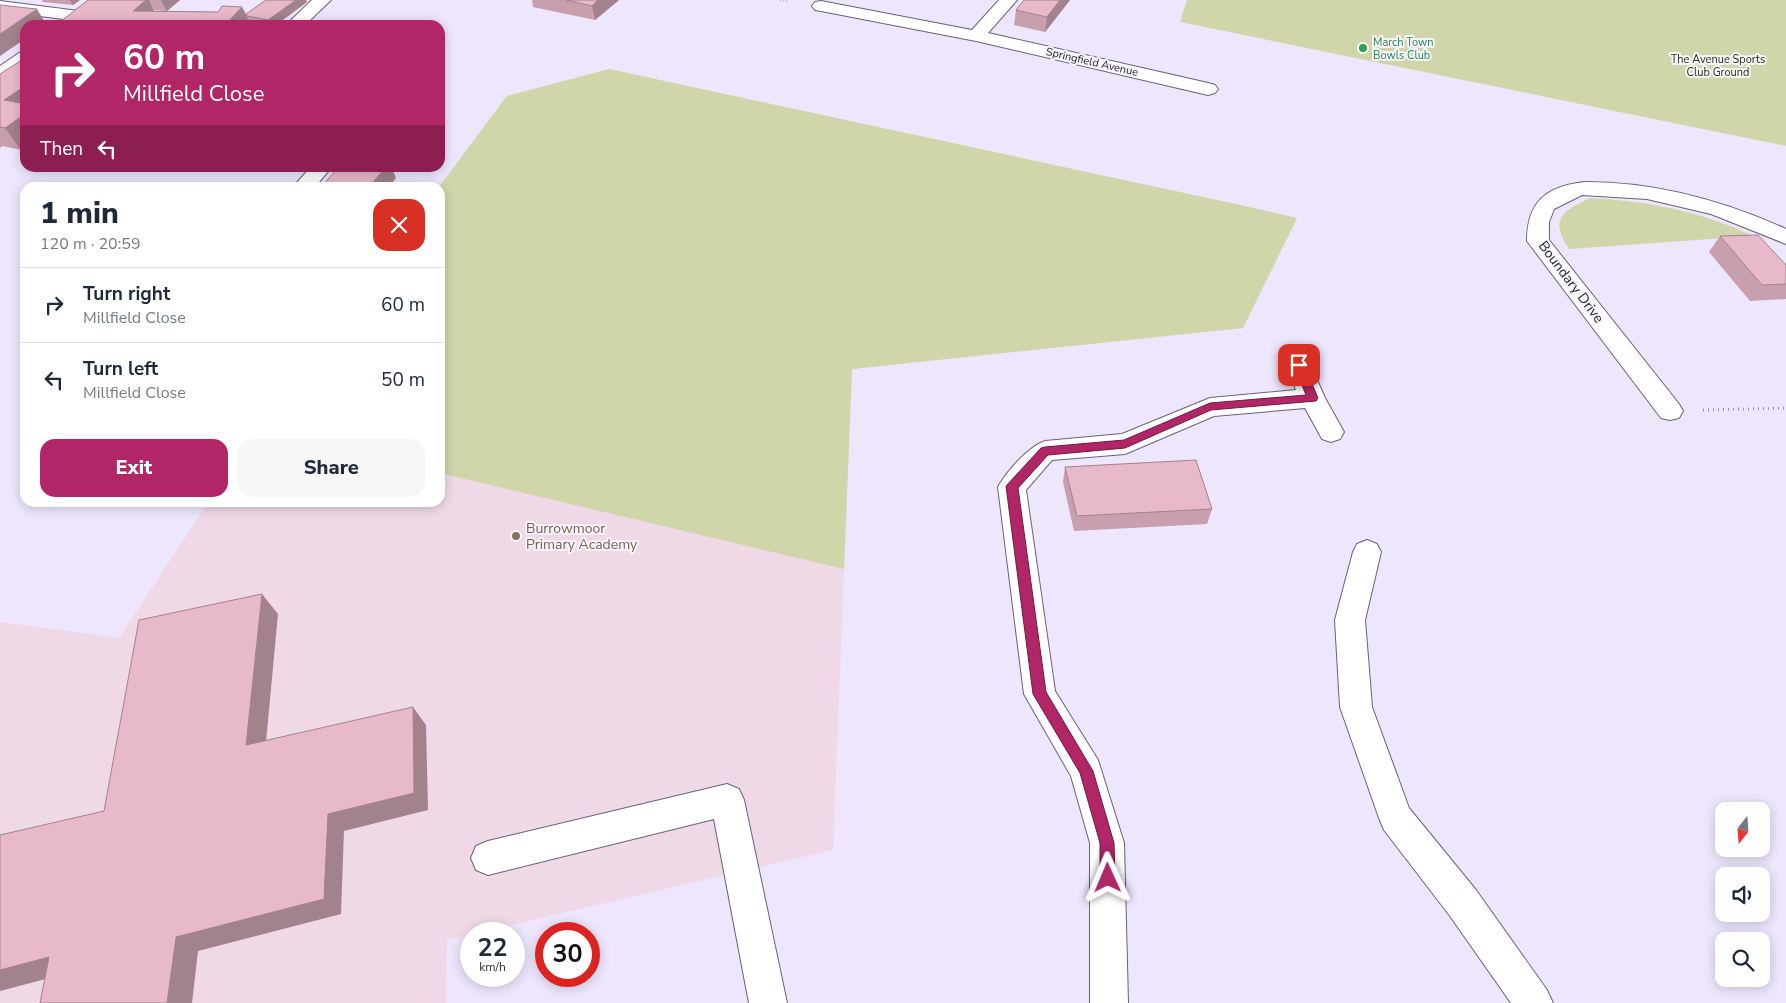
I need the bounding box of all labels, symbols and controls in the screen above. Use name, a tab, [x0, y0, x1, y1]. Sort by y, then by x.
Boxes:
text: 60 m	[123, 34, 205, 81]
place label: March Town Bowls Club	[1373, 35, 1434, 63]
icon: right	[40, 40, 105, 105]
marker: March Town Bowls Club	[1357, 42, 1369, 54]
street label: Springfield Avenue	[1044, 44, 1140, 80]
park label: The Avenue Sports Club Ground	[1671, 52, 1765, 80]
text: Millfield Close	[123, 79, 264, 109]
icon: left	[93, 135, 121, 163]
text: Then	[40, 136, 83, 162]
text: 1 min	[40, 193, 119, 234]
button: close	[373, 199, 425, 251]
text: 120 m · 20:59	[40, 233, 141, 255]
street label: Boundary Drive	[1534, 237, 1608, 327]
text: Turn right	[83, 281, 170, 307]
icon: right	[40, 291, 68, 319]
text: 60 m	[381, 292, 425, 318]
text: Millfield Close	[83, 307, 186, 329]
pin	[1278, 344, 1320, 386]
icon: arrive	[1285, 351, 1313, 379]
text: Turn left	[83, 356, 158, 382]
icon: left	[40, 366, 68, 394]
text: 50 m	[381, 367, 425, 393]
text: Millfield Close	[83, 382, 186, 404]
button: Exit	[40, 439, 228, 497]
button: Share	[238, 439, 425, 497]
place label: Burrowmoor Primary Academy	[526, 519, 638, 554]
marker: Burrowmoor Primary Academy	[510, 530, 522, 542]
north arrow	[1715, 802, 1770, 858]
map controls	[1715, 802, 1770, 987]
position arrow	[1081, 851, 1133, 903]
button: sound	[1715, 867, 1770, 922]
speed limit sign: 30	[535, 922, 600, 987]
text: 22	[477, 931, 508, 965]
button: search	[1715, 932, 1770, 987]
text: km/h	[479, 959, 506, 975]

